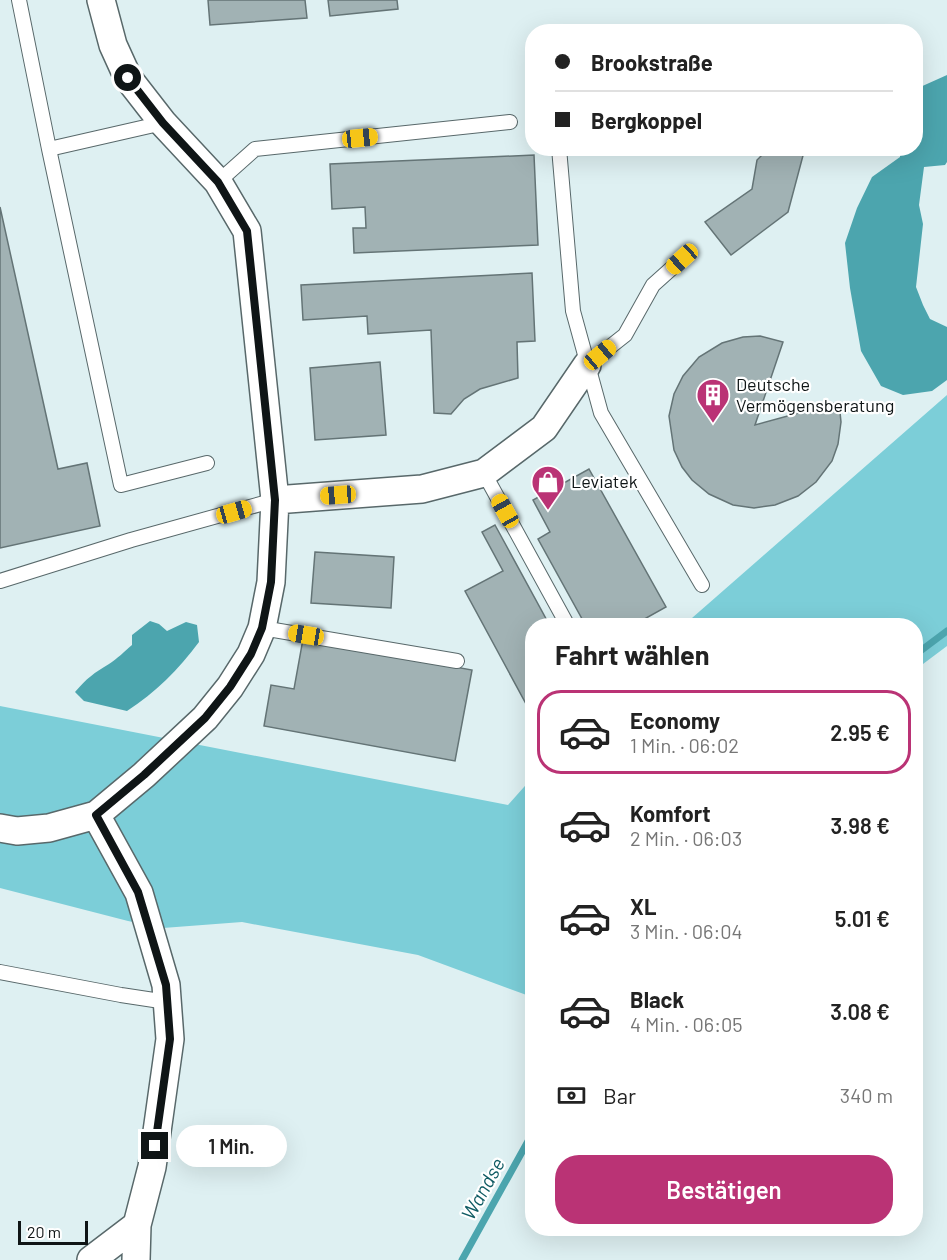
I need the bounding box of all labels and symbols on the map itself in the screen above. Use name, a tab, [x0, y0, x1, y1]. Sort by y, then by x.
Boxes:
route start	[114, 64, 141, 91]
car	[341, 127, 379, 149]
car	[663, 240, 701, 278]
car	[580, 337, 620, 373]
place label: Deutsche Vermögensberatung	[736, 373, 894, 416]
building icon: Deutsche Vermögensberatung	[695, 377, 731, 424]
shop icon: Leviatek	[530, 464, 566, 511]
place label: Leviatek	[571, 470, 638, 492]
car	[319, 485, 357, 505]
car	[488, 491, 522, 531]
car	[214, 498, 254, 526]
car	[287, 623, 325, 647]
callout: 1 Min.	[176, 1125, 287, 1167]
route end	[141, 1132, 168, 1159]
water label: Wandse	[455, 1153, 509, 1224]
scale bar	[18, 1218, 88, 1246]

